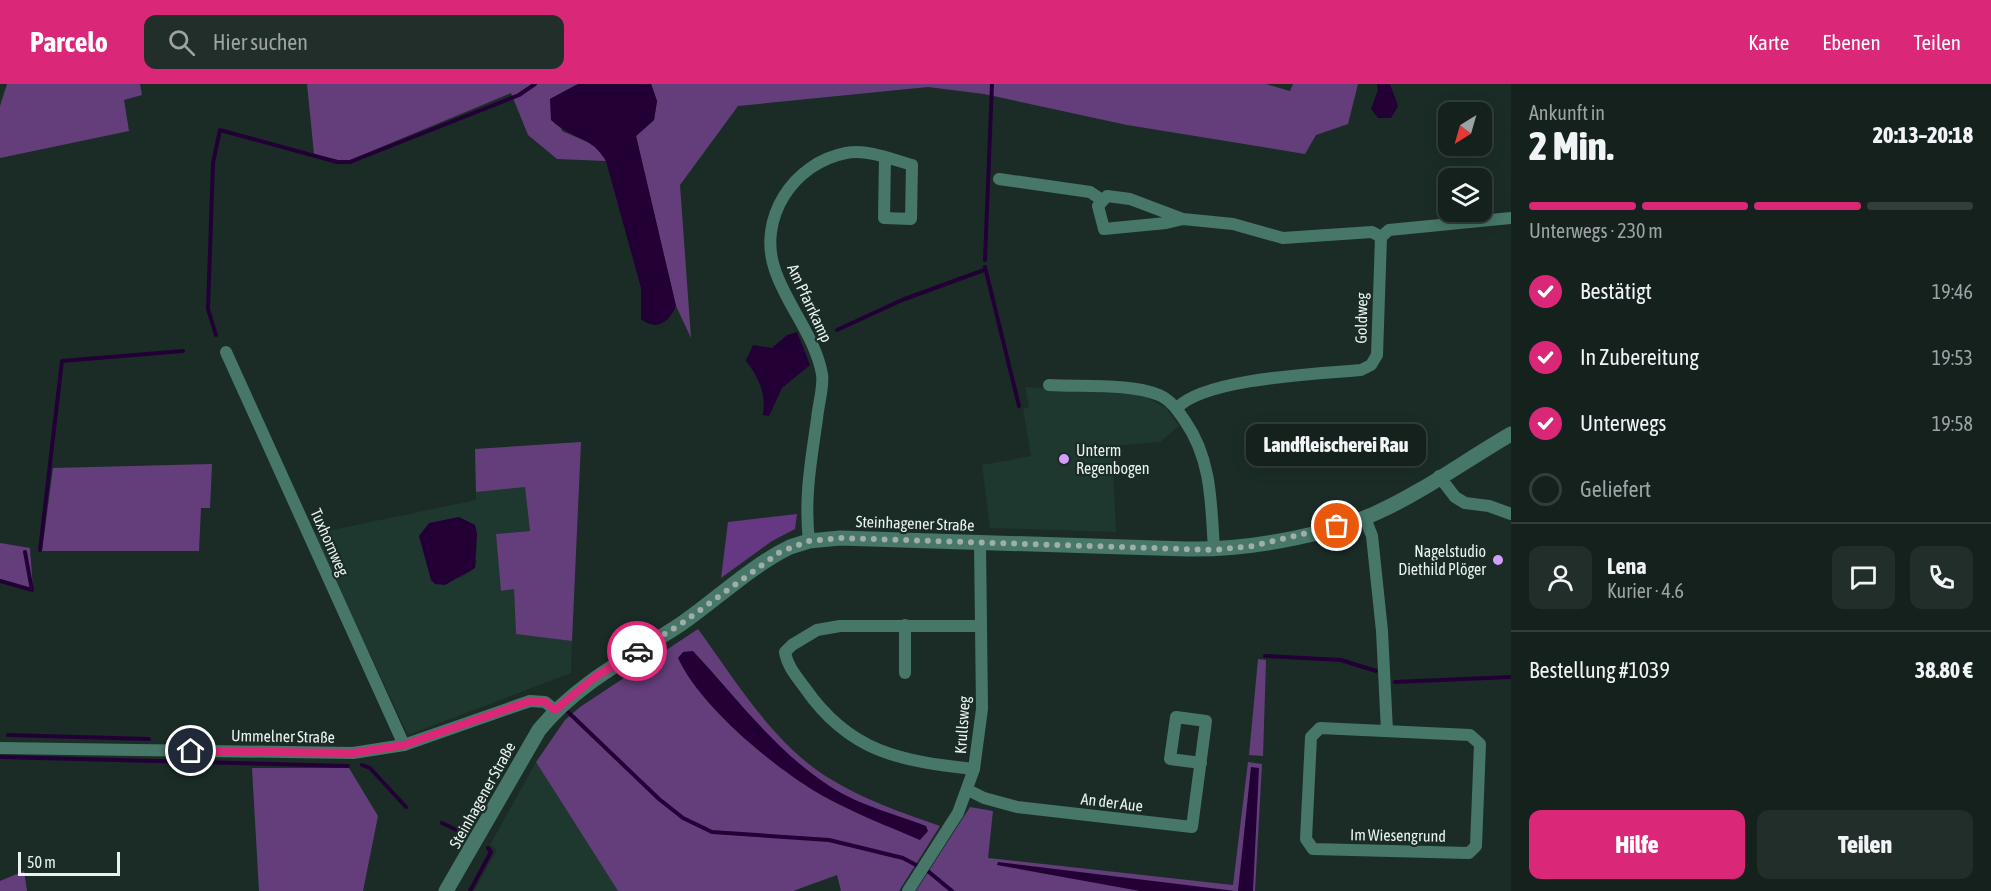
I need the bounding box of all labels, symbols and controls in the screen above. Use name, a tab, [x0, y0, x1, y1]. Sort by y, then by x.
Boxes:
search box	[144, 15, 564, 69]
text: Parcelo	[30, 26, 108, 58]
icon: search	[165, 26, 198, 59]
text: Hier suchen	[213, 29, 308, 55]
text: Karte	[1748, 30, 1789, 54]
text: Ebenen	[1822, 30, 1881, 54]
text: Teilen	[1914, 30, 1961, 54]
text: Ankunft in	[1529, 101, 1605, 124]
north arrow	[1438, 102, 1492, 156]
map controls	[1438, 102, 1492, 222]
text: 20:13–20:18	[1873, 122, 1973, 148]
text: 2 Min.	[1529, 124, 1614, 168]
button: layers	[1438, 168, 1492, 222]
text: Unterwegs · 230 m	[1529, 219, 1663, 242]
street label: Am Pfarrkamp	[783, 261, 836, 345]
icon: check	[1529, 275, 1562, 308]
text: Bestätigt	[1580, 278, 1652, 304]
text: 19:46	[1932, 280, 1973, 303]
street label: Goldweg	[1352, 292, 1371, 344]
icon: check	[1529, 341, 1562, 374]
text: In Zubereitung	[1580, 344, 1699, 370]
text: 19:53	[1932, 346, 1973, 369]
icon: check	[1529, 407, 1562, 440]
text: Unterwegs	[1580, 410, 1666, 436]
text: 19:58	[1932, 412, 1973, 435]
callout: Landfleischerei Rau	[1247, 424, 1427, 466]
text: Landfleischerei Rau	[1263, 433, 1409, 456]
place label: Unterm Regenbogen	[1076, 441, 1150, 478]
marker: Unterm Regenbogen	[1057, 452, 1071, 466]
text: Geliefert	[1580, 476, 1651, 502]
pin	[1311, 500, 1362, 551]
street label: Tuxhornweg	[306, 506, 353, 579]
icon: bag	[1320, 509, 1353, 542]
street label: Steinhagener Straße	[855, 512, 975, 535]
place label: Nagelstudio Diethild Plöger	[1398, 542, 1486, 579]
button: person	[1529, 546, 1592, 609]
button: chat	[1832, 546, 1895, 609]
button: phone	[1910, 546, 1973, 609]
marker: Nagelstudio Diethild Plöger	[1491, 553, 1505, 567]
text: Lena	[1607, 553, 1646, 579]
text: Kurier · 4.6	[1607, 579, 1684, 602]
courier	[607, 621, 667, 681]
icon: car	[621, 635, 654, 668]
text: Bestellung #1039	[1529, 657, 1670, 683]
text: 38.80 €	[1915, 657, 1973, 683]
street label: Krullsweg	[951, 695, 974, 755]
pin	[165, 725, 216, 776]
street label: Ummelner Straße	[231, 726, 335, 746]
icon: home	[174, 734, 207, 767]
street label: Steinhagener Straße	[445, 739, 520, 852]
street label: An der Aue	[1080, 789, 1144, 815]
button: Hilfe	[1529, 810, 1745, 879]
button: Teilen	[1757, 810, 1973, 879]
street label: Im Wiesengrund	[1350, 825, 1446, 846]
scale bar	[18, 849, 120, 876]
text: 50 m	[27, 853, 56, 871]

